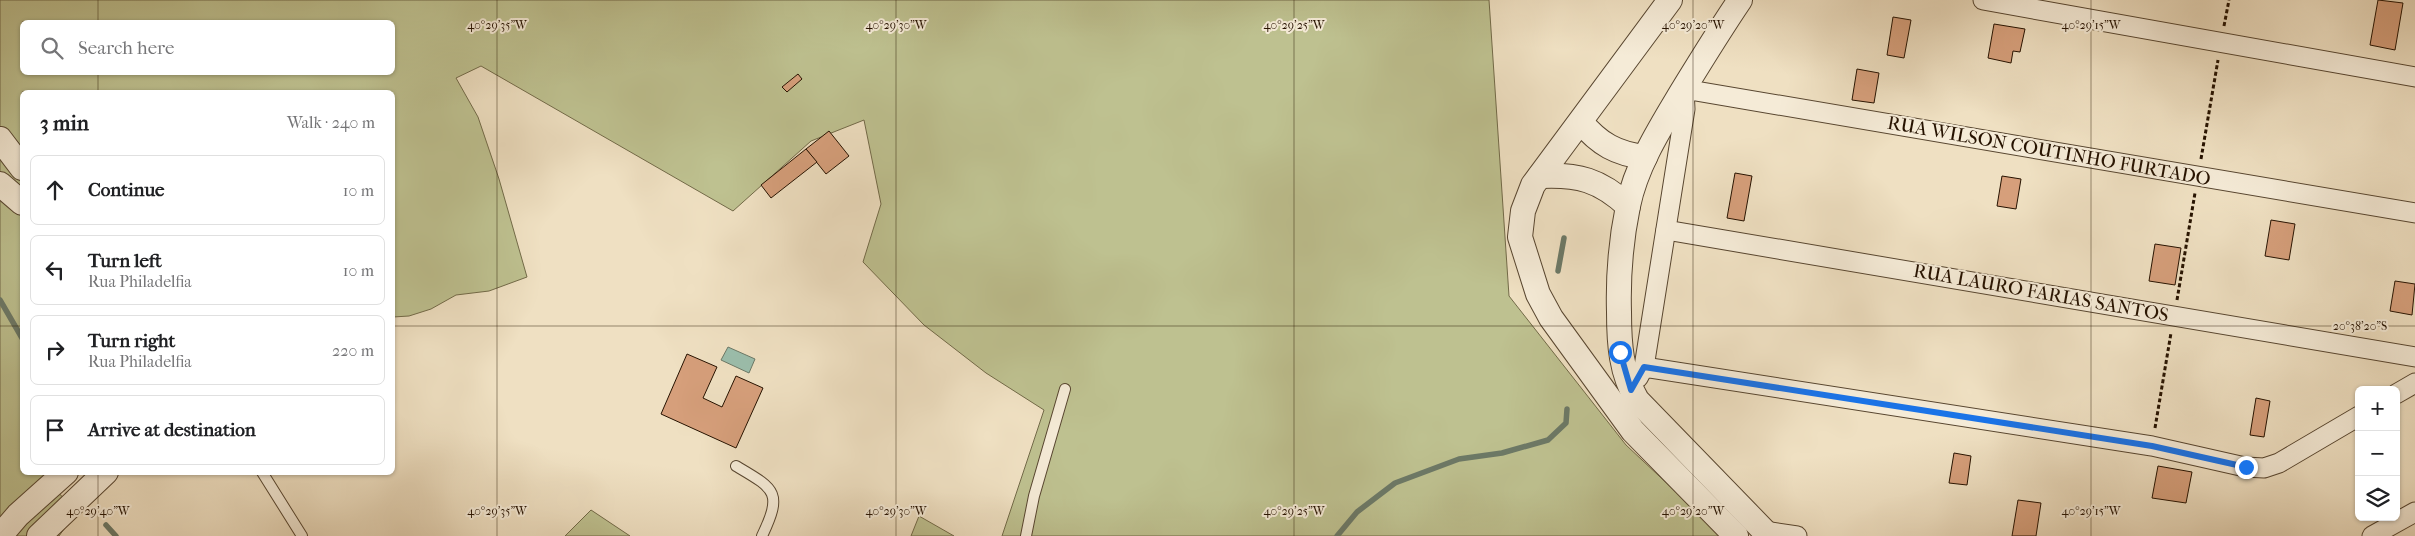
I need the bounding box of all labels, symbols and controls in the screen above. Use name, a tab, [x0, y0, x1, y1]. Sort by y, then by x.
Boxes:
text: 40°29'35"W	[467, 18, 528, 32]
text: 40°29'30"W	[865, 18, 928, 32]
text: 40°29'25"W	[1264, 18, 1326, 32]
text: 40°29'20"W	[1662, 18, 1725, 32]
text: 40°29'15"W	[2062, 18, 2122, 32]
search box	[20, 20, 395, 75]
icon: search	[38, 34, 66, 62]
text: Search here	[78, 37, 174, 59]
text: 3 min	[40, 111, 89, 135]
street label: RUA WILSON COUTINHO FURTADO	[1886, 112, 2212, 190]
text: Walk · 240 m	[287, 113, 375, 132]
icon: ahead	[41, 176, 69, 204]
text: Continue	[88, 179, 164, 201]
text: 10 m	[343, 181, 374, 200]
text: Turn left	[88, 250, 162, 272]
icon: left	[41, 256, 69, 284]
street label: RUA LAURO FARIAS SANTOS	[1912, 260, 2171, 326]
text: 10 m	[343, 261, 374, 280]
text: Rua Philadelfia	[88, 272, 192, 291]
text: 20°38'20"S	[2333, 319, 2387, 333]
text: Turn right	[88, 330, 175, 352]
icon: right	[41, 336, 69, 364]
text: 220 m	[332, 341, 374, 360]
route start	[1609, 341, 1632, 364]
text: Rua Philadelfia	[88, 352, 192, 371]
map controls	[2355, 386, 2400, 521]
button: +	[2355, 386, 2400, 431]
icon: arrive	[41, 416, 69, 444]
text: Arrive at destination	[88, 419, 256, 441]
button: −	[2355, 431, 2400, 476]
route end	[2235, 456, 2258, 479]
button: layers	[2355, 476, 2400, 521]
text: 40°29'40"W	[66, 504, 131, 518]
text: 40°29'35"W	[467, 504, 528, 518]
text: 40°29'30"W	[865, 504, 928, 518]
text: 40°29'25"W	[1264, 504, 1326, 518]
text: 40°29'20"W	[1662, 504, 1725, 518]
text: 40°29'15"W	[2062, 504, 2122, 518]

